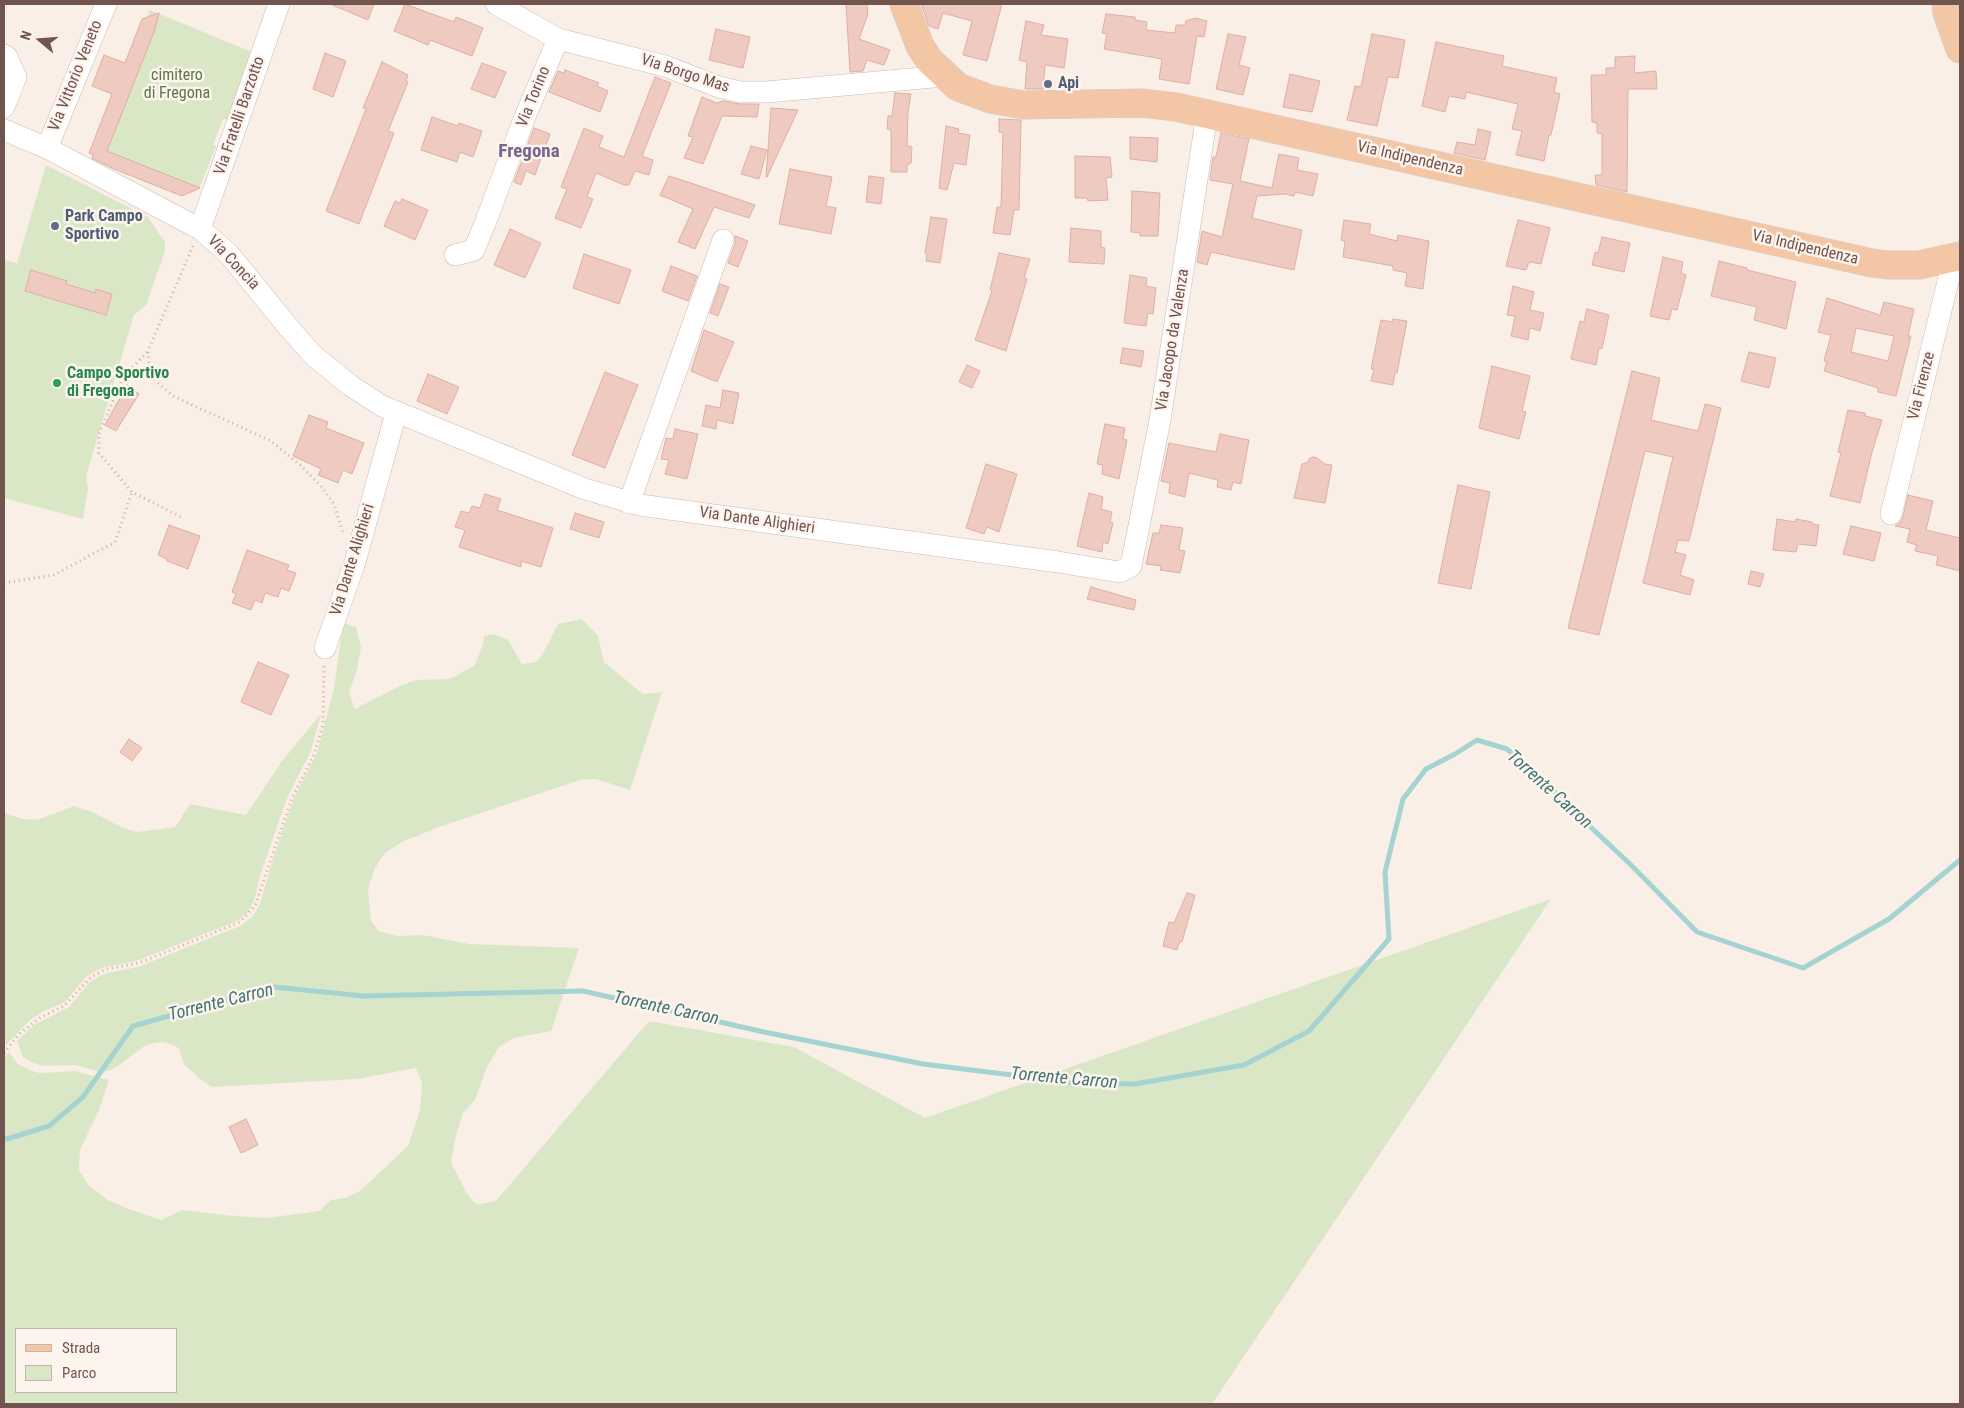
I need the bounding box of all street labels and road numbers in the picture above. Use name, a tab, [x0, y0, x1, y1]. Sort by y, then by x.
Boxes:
street label: Via Vittorio Veneto	[45, 18, 107, 134]
street label: Via Borgo Mas	[638, 51, 732, 97]
street label: Via Fratelli Barzotto	[211, 54, 269, 178]
street label: Via Torino	[513, 64, 555, 130]
street label: Via Indipendenza	[1355, 137, 1465, 181]
street label: Via Indipendenza	[1750, 226, 1860, 270]
street label: Via Concia	[203, 232, 263, 294]
street label: Via Jacopo da Valenza	[1152, 268, 1194, 412]
street label: Via Firenze	[1904, 350, 1940, 422]
street label: Via Dante Alighieri	[327, 502, 379, 618]
street label: Via Dante Alighieri	[698, 503, 816, 539]

